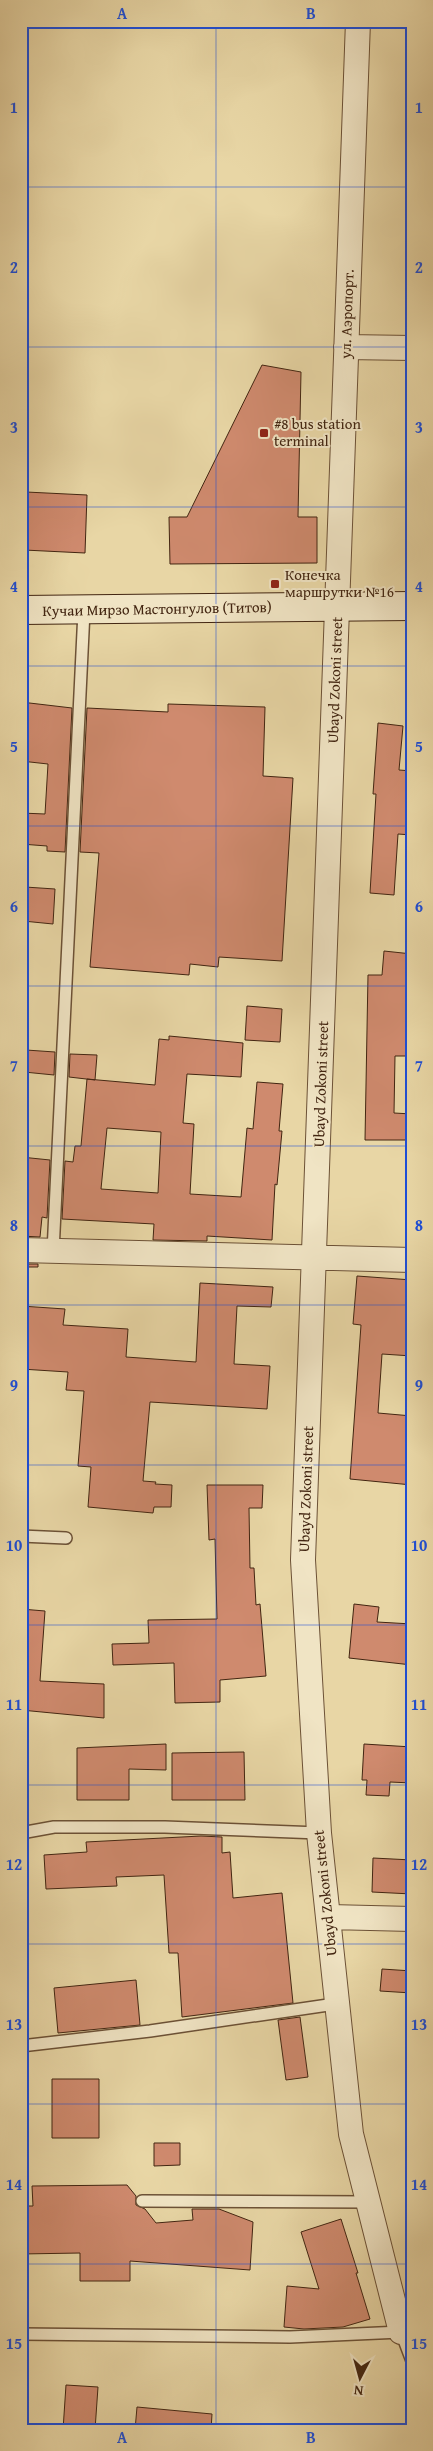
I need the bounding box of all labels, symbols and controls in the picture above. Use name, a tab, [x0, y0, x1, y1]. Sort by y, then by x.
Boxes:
text: A	[117, 1, 128, 25]
text: B	[306, 1, 316, 25]
text: 1	[10, 95, 18, 119]
text: 1	[415, 95, 423, 119]
text: 2	[10, 255, 18, 279]
text: 2	[415, 255, 423, 279]
street label: ул. Аэропорт.	[334, 269, 359, 360]
place label: #8 bus station terminal	[274, 413, 361, 451]
text: 3	[10, 415, 18, 439]
text: 3	[415, 415, 423, 439]
marker: #8 bus station terminal	[258, 427, 270, 439]
place label: Конечка маршрутки №16	[285, 564, 394, 602]
text: 4	[10, 574, 18, 598]
text: 4	[415, 574, 423, 598]
marker: Конечка маршрутки №16	[269, 578, 281, 590]
street label: Кучаи Мирзо Мастонгулов (Титов)	[42, 596, 272, 621]
street label: Ubayd Zokoni street	[322, 616, 347, 744]
text: 5	[10, 734, 18, 758]
text: 5	[415, 734, 423, 758]
text: 6	[10, 894, 18, 918]
text: 6	[415, 894, 423, 918]
street label: Ubayd Zokoni street	[308, 1020, 333, 1148]
text: 7	[10, 1053, 18, 1077]
text: 7	[415, 1053, 423, 1077]
text: 8	[10, 1213, 18, 1237]
text: 8	[415, 1213, 423, 1237]
text: 9	[10, 1373, 18, 1397]
text: 9	[415, 1373, 423, 1397]
street label: Ubayd Zokoni street	[293, 1425, 318, 1553]
text: 10	[6, 1533, 22, 1557]
text: 10	[411, 1533, 427, 1557]
text: 11	[6, 1692, 22, 1716]
text: 11	[411, 1692, 427, 1716]
street label: Ubayd Zokoni street	[307, 1828, 342, 1957]
text: 12	[6, 1852, 22, 1876]
text: 12	[411, 1852, 427, 1876]
text: 13	[6, 2012, 22, 2036]
text: 13	[411, 2012, 427, 2036]
text: 14	[6, 2172, 22, 2196]
text: 14	[411, 2172, 427, 2196]
text: 15	[6, 2331, 22, 2355]
text: 15	[411, 2331, 427, 2355]
north arrow	[336, 2354, 386, 2404]
text: N	[352, 2380, 364, 2401]
text: A	[117, 2425, 128, 2449]
text: B	[306, 2425, 316, 2449]

